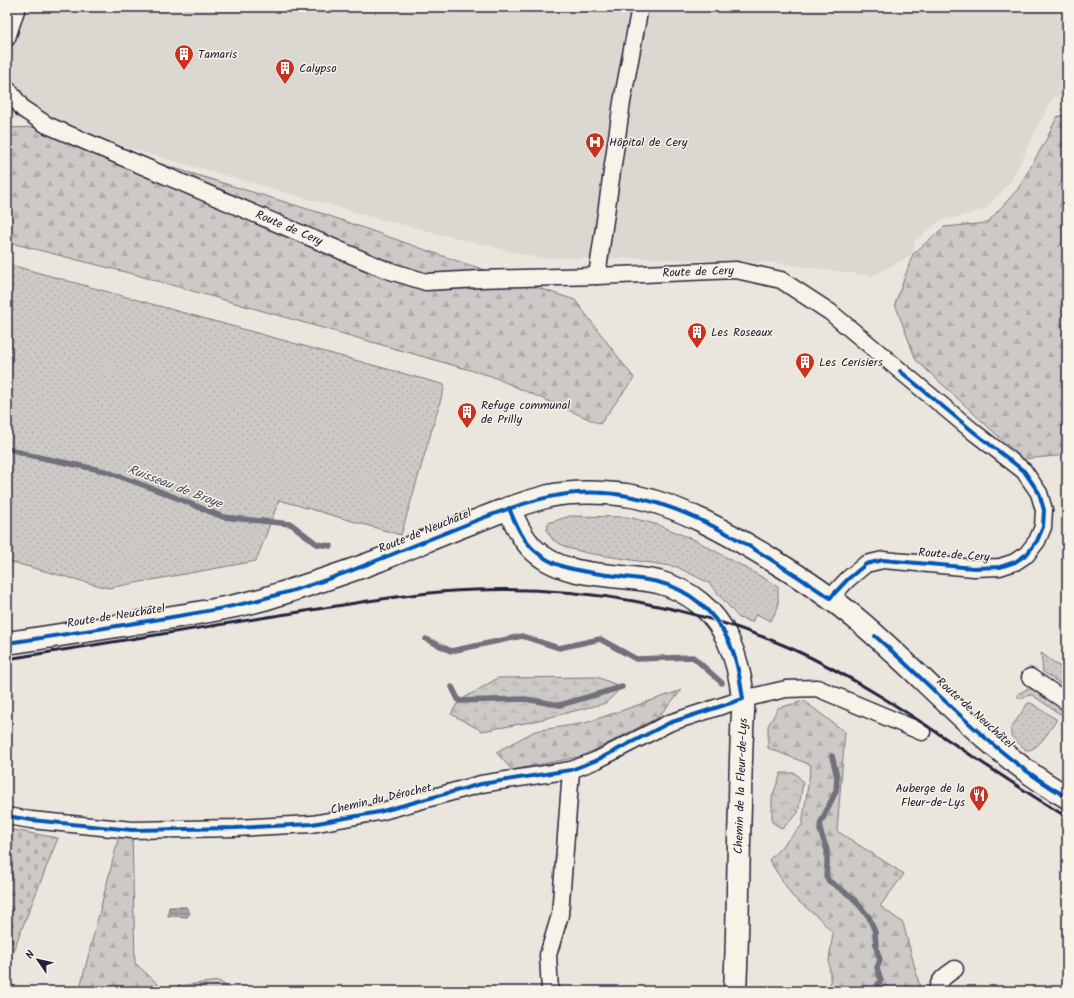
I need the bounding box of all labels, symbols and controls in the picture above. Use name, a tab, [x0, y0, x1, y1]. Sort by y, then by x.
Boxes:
building icon: Tamaris	[173, 43, 195, 71]
place label: Tamaris	[198, 45, 237, 64]
building icon: Calypso	[274, 57, 296, 85]
place label: Calypso	[299, 59, 337, 78]
hospital icon: Hôpital de Cery	[584, 131, 606, 159]
place label: Hôpital de Cery	[609, 133, 688, 152]
street label: Route de Cery	[252, 205, 326, 251]
street label: Route de Cery	[662, 261, 734, 283]
building icon: Les Roseaux	[686, 321, 708, 349]
place label: Les Roseaux	[711, 323, 773, 342]
building icon: Les Cerisiers	[794, 351, 816, 379]
place label: Les Cerisiers	[819, 353, 883, 372]
place label: Refuge communal de Prilly	[481, 396, 570, 429]
building icon: Refuge communal de Prilly	[456, 401, 478, 429]
water label: Ruisseau de Broye	[125, 459, 226, 515]
street label: Route de Neuchâtel	[376, 504, 474, 558]
street label: Route de Cery	[918, 543, 991, 567]
street label: Route de Neuchâtel	[66, 599, 166, 633]
street label: Route de Neuchâtel	[932, 673, 1018, 753]
street label: Chemin de la Fleur-de-Lys	[729, 718, 753, 854]
street label: Chemin du Dérochet	[328, 778, 434, 820]
place label: Auberge de la Fleur-de-Lys	[896, 779, 965, 812]
restaurant icon: Auberge de la Fleur-de-Lys	[968, 784, 990, 812]
north arrow	[18, 940, 58, 980]
text: N	[21, 947, 40, 963]

